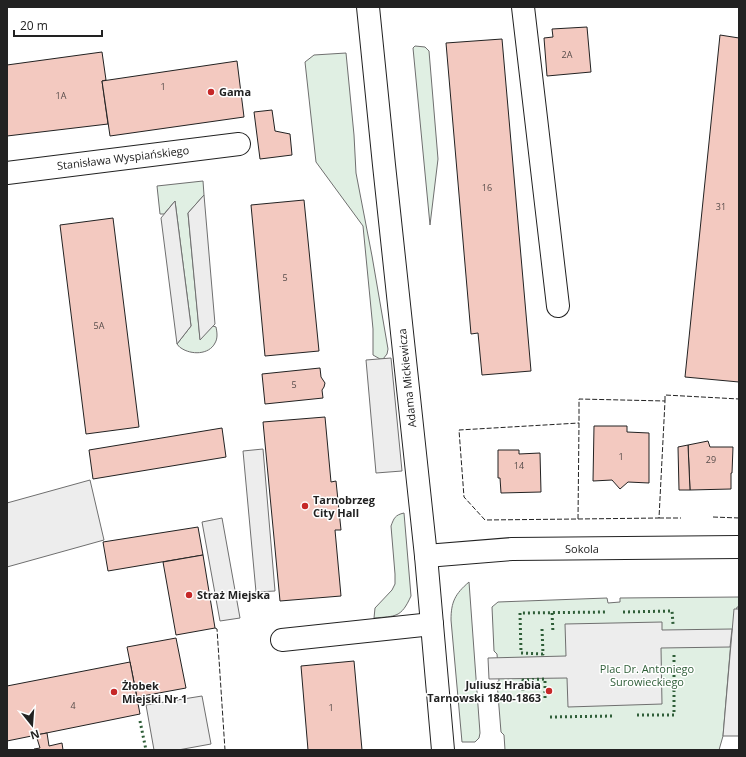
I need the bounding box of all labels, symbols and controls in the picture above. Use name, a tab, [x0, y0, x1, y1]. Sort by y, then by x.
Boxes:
scale bar	[14, 12, 102, 38]
text: 20 m	[20, 17, 48, 34]
house number: 2A	[562, 48, 573, 61]
house number: 1	[160, 80, 166, 93]
place label: Gama	[219, 84, 251, 99]
marker: Gama	[206, 87, 216, 97]
house number: 1A	[56, 89, 67, 102]
street label: Stanisława Wyspiańskiego	[56, 142, 190, 173]
house number: 16	[482, 181, 492, 194]
house number: 31	[716, 200, 726, 213]
house number: 5	[282, 271, 288, 284]
house number: 5A	[94, 319, 105, 332]
street label: Adama Mickiewicza	[394, 328, 419, 428]
house number: 5	[291, 378, 297, 391]
house number: 1	[618, 450, 624, 463]
house number: 29	[706, 453, 716, 466]
house number: 14	[514, 459, 524, 472]
place label: Tarnobrzeg City Hall	[313, 492, 376, 520]
marker: Tarnobrzeg City Hall	[300, 501, 310, 511]
street label: Sokola	[565, 541, 599, 556]
place label: Straż Miejska	[197, 587, 270, 602]
marker: Straż Miejska	[184, 590, 194, 600]
park label: Plac Dr. Antoniego Surowieckiego	[600, 661, 695, 689]
place label: Juliusz Hrabia Tarnowski 1840-1863	[427, 677, 541, 705]
place label: Żłobek Miejski Nr 1	[122, 678, 187, 706]
marker: Juliusz Hrabia Tarnowski 1840-1863	[544, 686, 554, 696]
marker: Żłobek Miejski Nr 1	[109, 687, 119, 697]
house number: 4	[70, 699, 76, 712]
house number: 1	[328, 701, 334, 714]
north arrow	[12, 705, 52, 745]
text: N	[29, 727, 42, 744]

